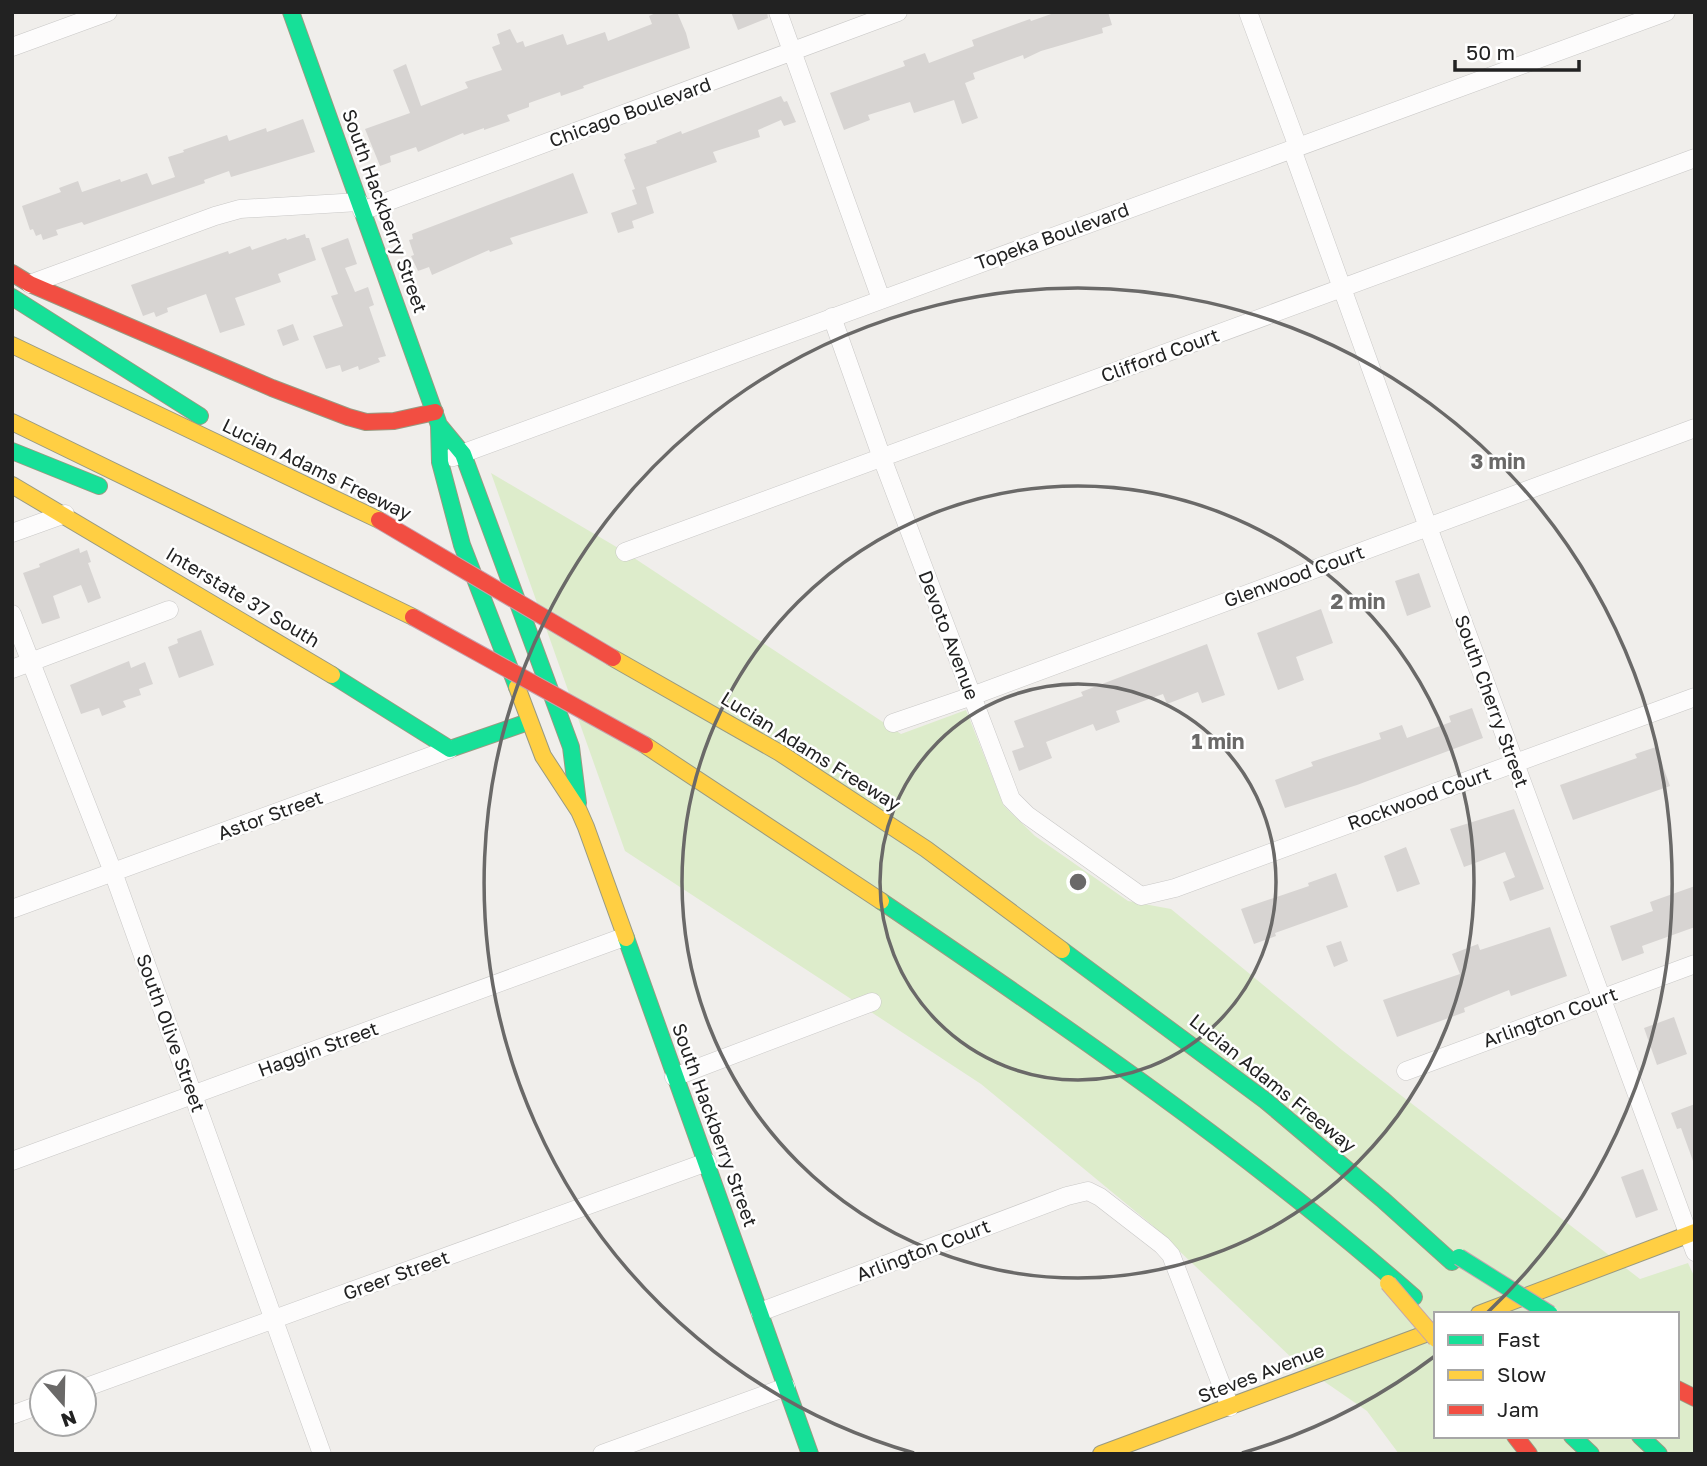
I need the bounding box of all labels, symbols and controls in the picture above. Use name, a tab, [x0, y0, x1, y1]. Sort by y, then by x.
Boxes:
scale bar	[1455, 28, 1579, 72]
text: 50 m	[1466, 39, 1515, 65]
street label: Chicago Boulevard	[546, 72, 714, 151]
street label: South Hackberry Street	[338, 106, 433, 316]
street label: Topeka Boulevard	[972, 197, 1132, 274]
street label: Clifford Court	[1098, 322, 1222, 387]
street label: Lucian Adams Freeway	[219, 413, 416, 525]
text: 3 min	[1471, 448, 1525, 474]
street label: Glenwood Court	[1221, 540, 1367, 612]
street label: Interstate 37 South	[162, 542, 324, 652]
street label: Devoto Avenue	[914, 567, 985, 703]
text: 2 min	[1331, 588, 1385, 614]
street label: South Cherry Street	[1451, 612, 1534, 790]
street label: Lucian Adams Freeway	[717, 686, 906, 816]
text: 1 min	[1192, 728, 1244, 754]
street label: Rockwood Court	[1344, 761, 1494, 834]
street label: Astor Street	[214, 785, 325, 844]
centre of rings	[1066, 870, 1090, 894]
street label: South Olive Street	[132, 951, 211, 1115]
street label: Arlington Court	[1479, 982, 1620, 1052]
street label: Lucian Adams Freeway	[1185, 1008, 1361, 1157]
street label: Haggin Street	[255, 1016, 381, 1081]
street label: South Hackberry Street	[668, 1020, 763, 1230]
street label: Arlington Court	[853, 1213, 993, 1286]
street label: Greer Street	[340, 1245, 452, 1304]
legend	[1434, 1312, 1679, 1438]
text: Fast	[1497, 1326, 1540, 1352]
street label: Steves Avenue	[1195, 1338, 1327, 1407]
text: Slow	[1497, 1361, 1546, 1387]
north arrow	[28, 1368, 98, 1438]
text: Jam	[1497, 1396, 1539, 1422]
text: N	[58, 1406, 80, 1433]

